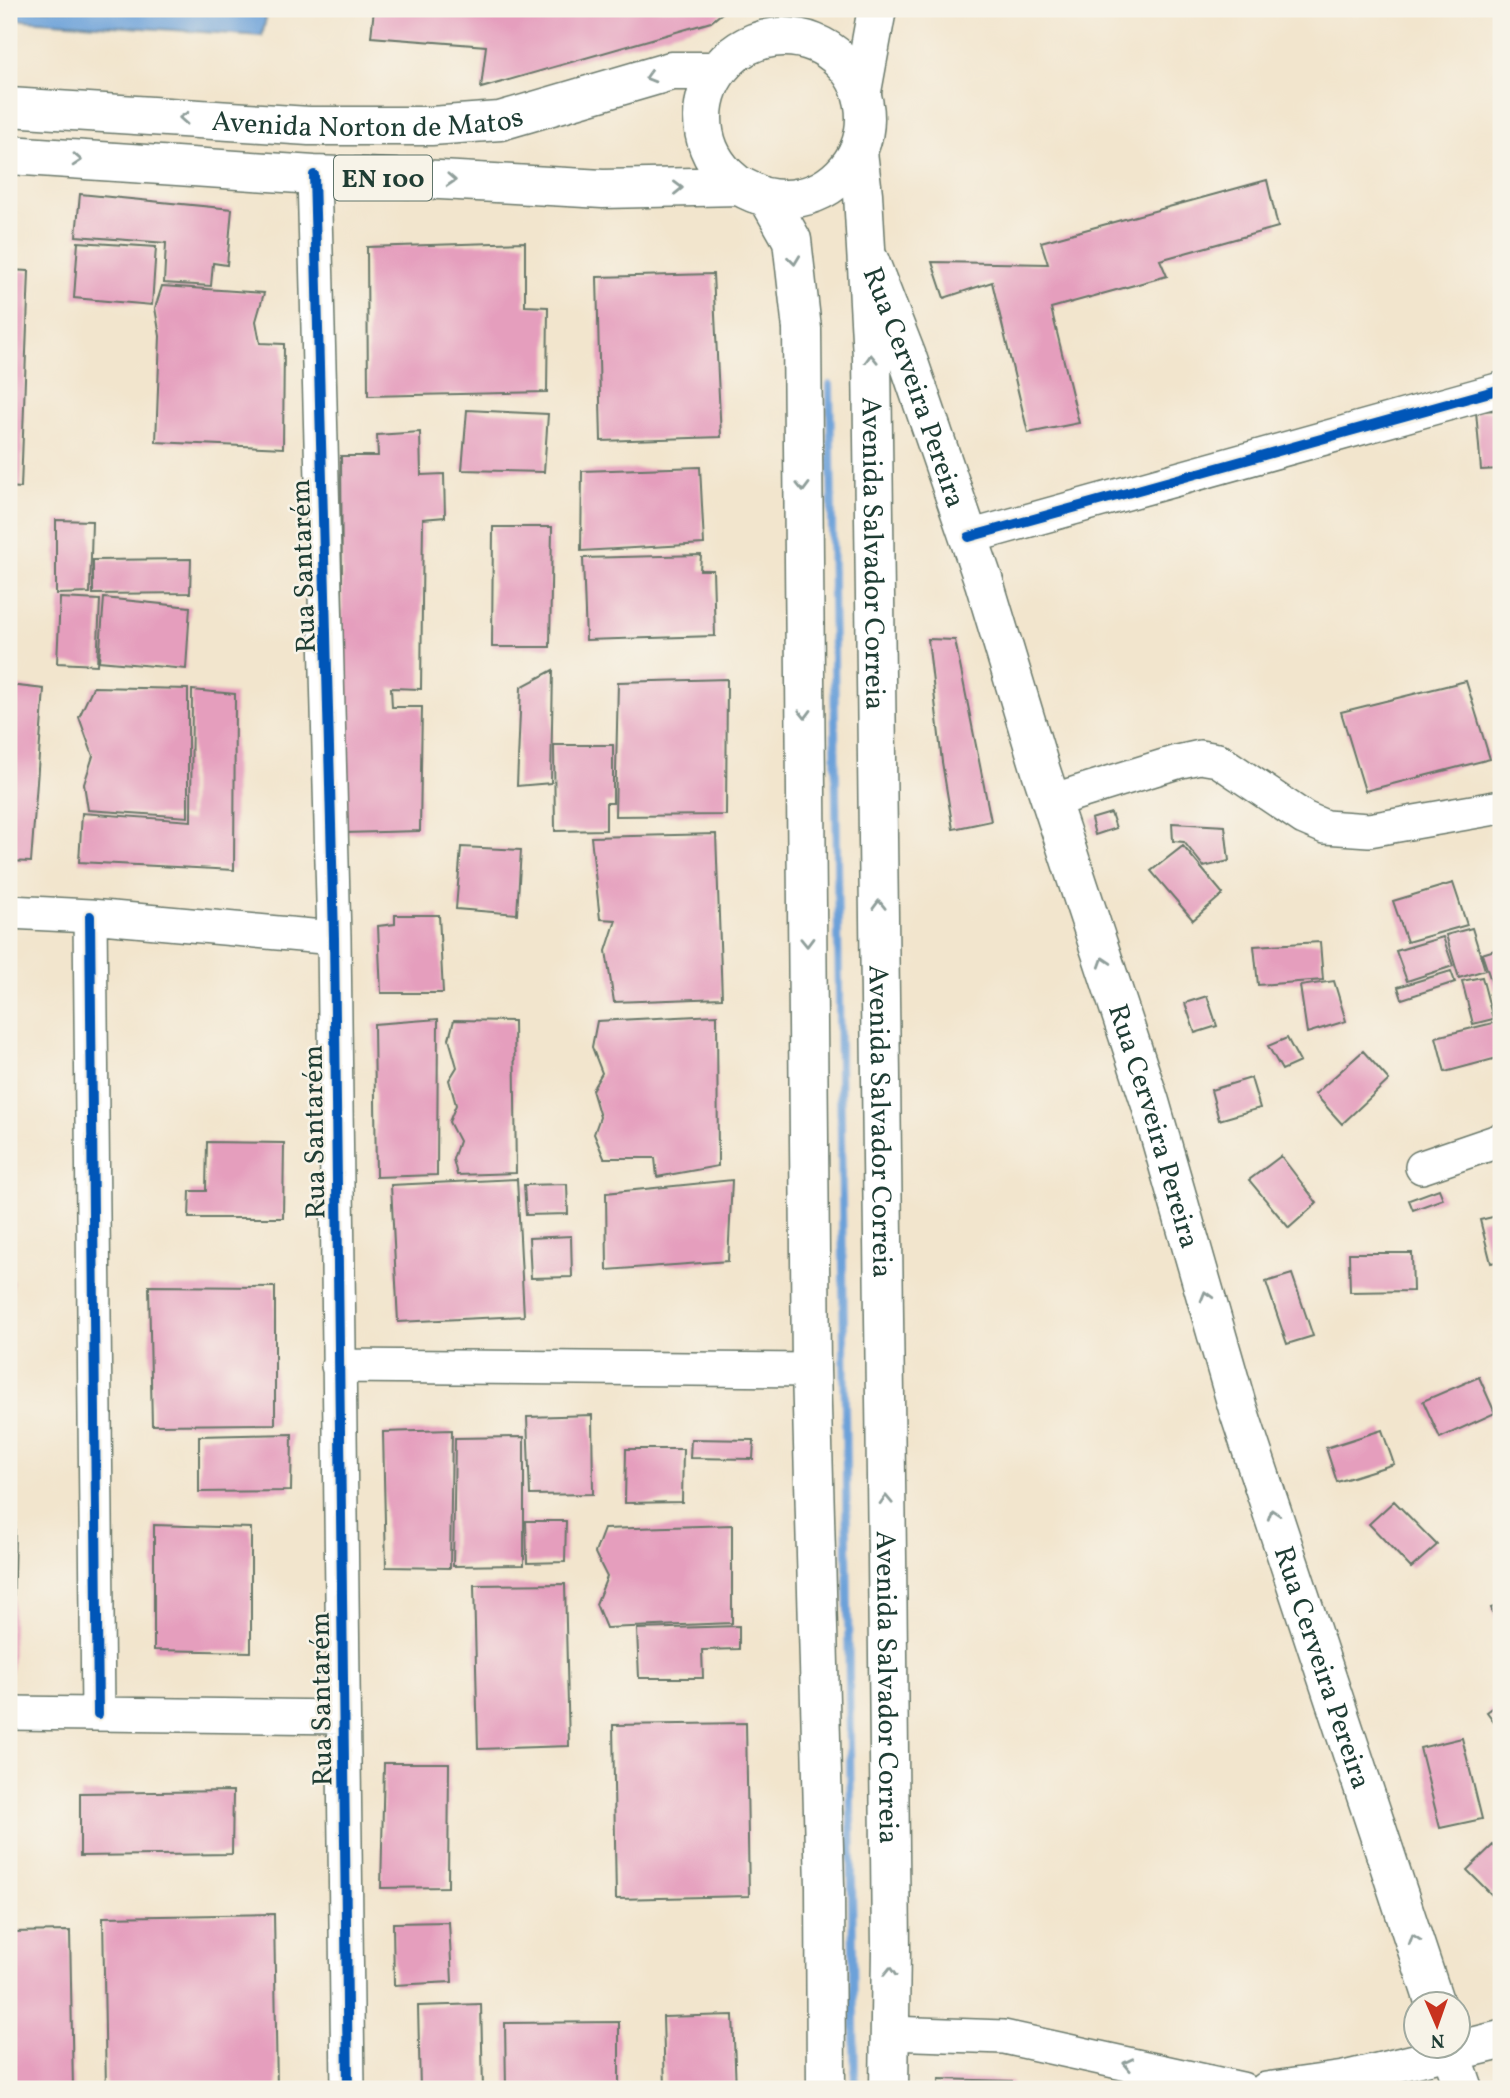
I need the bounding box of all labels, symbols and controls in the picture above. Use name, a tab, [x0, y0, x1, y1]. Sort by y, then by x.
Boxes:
one-way arrow	[644, 69, 656, 84]
street label: Avenida Norton de Matos	[211, 98, 528, 148]
one-way arrow	[178, 111, 189, 126]
one-way arrow	[72, 152, 83, 167]
road number: EN 100	[334, 155, 432, 200]
one-way arrow	[446, 172, 457, 187]
one-way arrow	[673, 180, 684, 195]
one-way arrow	[787, 254, 802, 265]
street label: Rua Cerveira Pereira	[852, 262, 974, 513]
one-way arrow	[864, 353, 879, 364]
street label: Avenida Salvador Correia	[850, 397, 893, 710]
street label: Rua Santarém	[282, 478, 327, 654]
one-way arrow	[795, 482, 811, 492]
one-way arrow	[797, 709, 813, 720]
one-way arrow	[871, 899, 887, 909]
one-way arrow	[799, 937, 815, 947]
one-way arrow	[1097, 956, 1112, 968]
street label: Avenida Salvador Correia	[858, 965, 901, 1278]
street label: Rua Cerveira Pereira	[1097, 999, 1208, 1253]
street label: Rua Santarém	[294, 1045, 337, 1219]
one-way arrow	[1199, 1290, 1214, 1302]
one-way arrow	[878, 1494, 893, 1505]
one-way arrow	[1267, 1508, 1281, 1520]
street label: Avenida Salvador Correia	[865, 1531, 907, 1844]
street label: Rua Cerveira Pereira	[1263, 1542, 1379, 1794]
street label: Rua Santarém	[301, 1612, 344, 1786]
one-way arrow	[1408, 1933, 1422, 1945]
one-way arrow	[882, 1966, 898, 1977]
north arrow	[1402, 1990, 1472, 2060]
text: N	[1430, 2027, 1445, 2053]
one-way arrow	[1122, 2058, 1134, 2073]

